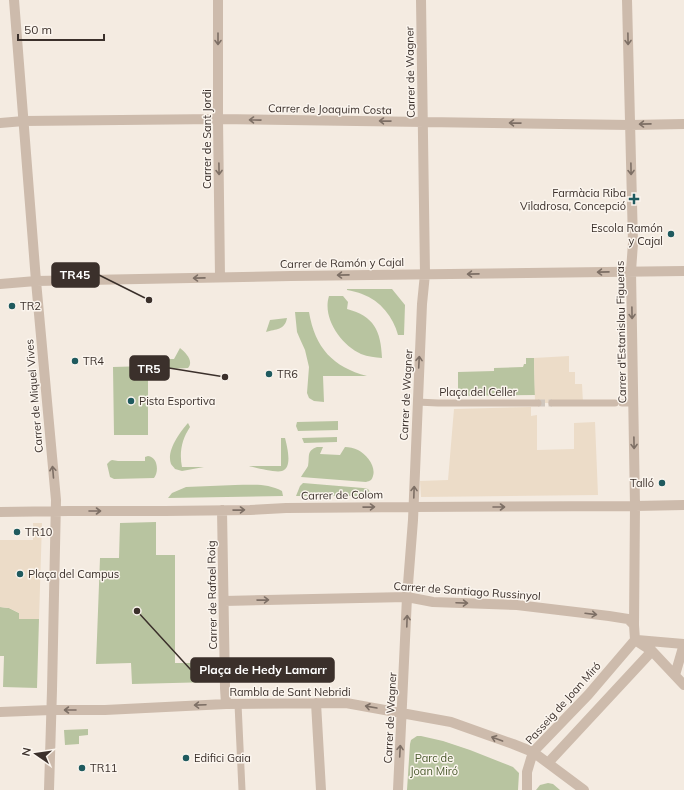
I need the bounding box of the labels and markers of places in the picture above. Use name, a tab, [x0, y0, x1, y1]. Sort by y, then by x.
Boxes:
place label: Farmàcia Riba Viladrosa, Concepció	[520, 186, 626, 213]
marker: Farmàcia Riba Viladrosa, Concepció	[629, 194, 639, 204]
place label: Escola Ramón y Cajal	[591, 221, 663, 248]
marker: Escola Ramón y Cajal	[666, 229, 676, 239]
callout: TR45	[52, 263, 99, 287]
place label: TR2	[20, 299, 41, 313]
marker: TR2	[7, 301, 17, 311]
place label: TR4	[83, 354, 104, 368]
marker: TR4	[70, 356, 80, 366]
callout: TR5	[130, 356, 169, 380]
place label: TR6	[277, 367, 298, 381]
marker: TR6	[264, 369, 274, 379]
place label: Pista Esportiva	[139, 394, 215, 408]
marker: Pista Esportiva	[126, 396, 136, 406]
place label: Talló	[630, 476, 654, 490]
marker: Talló	[657, 478, 667, 488]
place label: TR10	[25, 525, 53, 539]
marker: TR10	[12, 527, 22, 537]
place label: Plaça del Campus	[28, 567, 119, 581]
marker: Plaça del Campus	[15, 569, 25, 579]
callout: Plaça de Hedy Lamarr	[191, 658, 334, 682]
place label: Edifici Gaia	[194, 751, 251, 765]
marker: Edifici Gaia	[181, 753, 191, 763]
place label: TR11	[90, 761, 117, 775]
marker: TR11	[77, 763, 87, 773]

